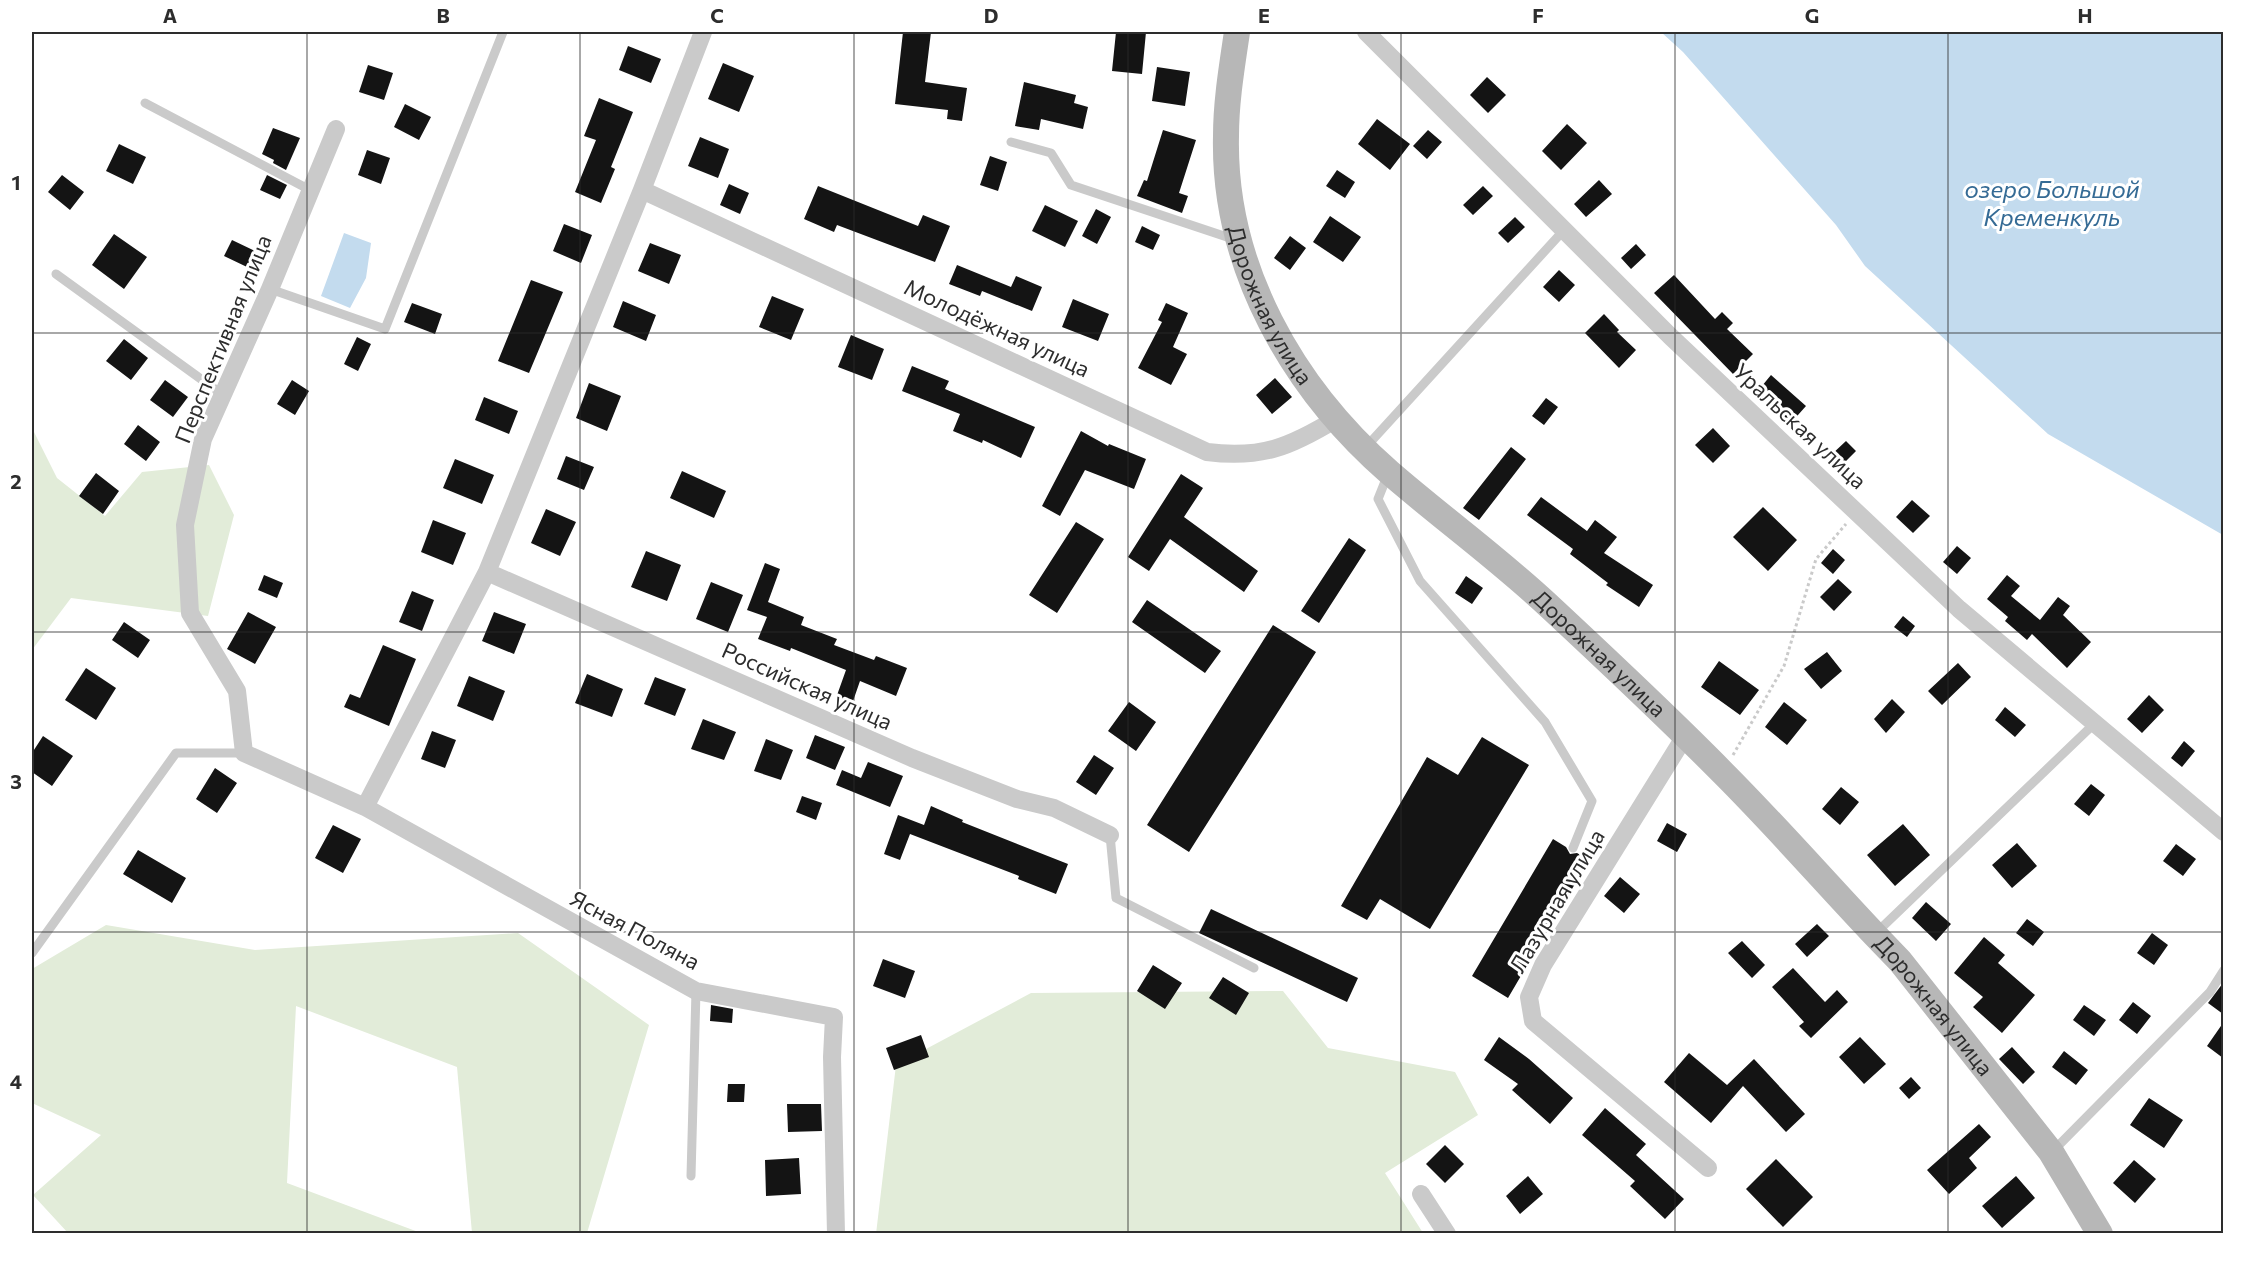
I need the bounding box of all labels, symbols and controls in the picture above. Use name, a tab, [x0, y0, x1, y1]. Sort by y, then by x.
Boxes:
text: A	[163, 3, 177, 27]
text: B	[436, 3, 450, 27]
text: C	[710, 3, 724, 27]
text: D	[984, 3, 998, 27]
text: E	[1258, 3, 1270, 27]
text: F	[1532, 3, 1544, 27]
text: G	[1805, 3, 1819, 27]
text: H	[2078, 3, 2093, 27]
text: 1	[11, 170, 21, 194]
water label: озеро Большой Кременкуль	[1964, 174, 2140, 231]
street label: Дорожная улица	[1223, 223, 1319, 390]
street label: Перспективная улица	[168, 231, 277, 447]
street label: Молодёжная улица	[900, 273, 1094, 382]
street label: Уральская улица	[1728, 357, 1872, 494]
text: 2	[10, 469, 22, 493]
street label: Дорожная улица	[1527, 584, 1672, 722]
street label: Российская улица	[718, 636, 897, 735]
text: 3	[10, 769, 22, 793]
street label: Лазурная улица	[1503, 824, 1610, 977]
street label: Ясная Поляна	[566, 884, 705, 975]
street label: Дорожная улица	[1869, 929, 1999, 1081]
text: 4	[10, 1069, 22, 1093]

